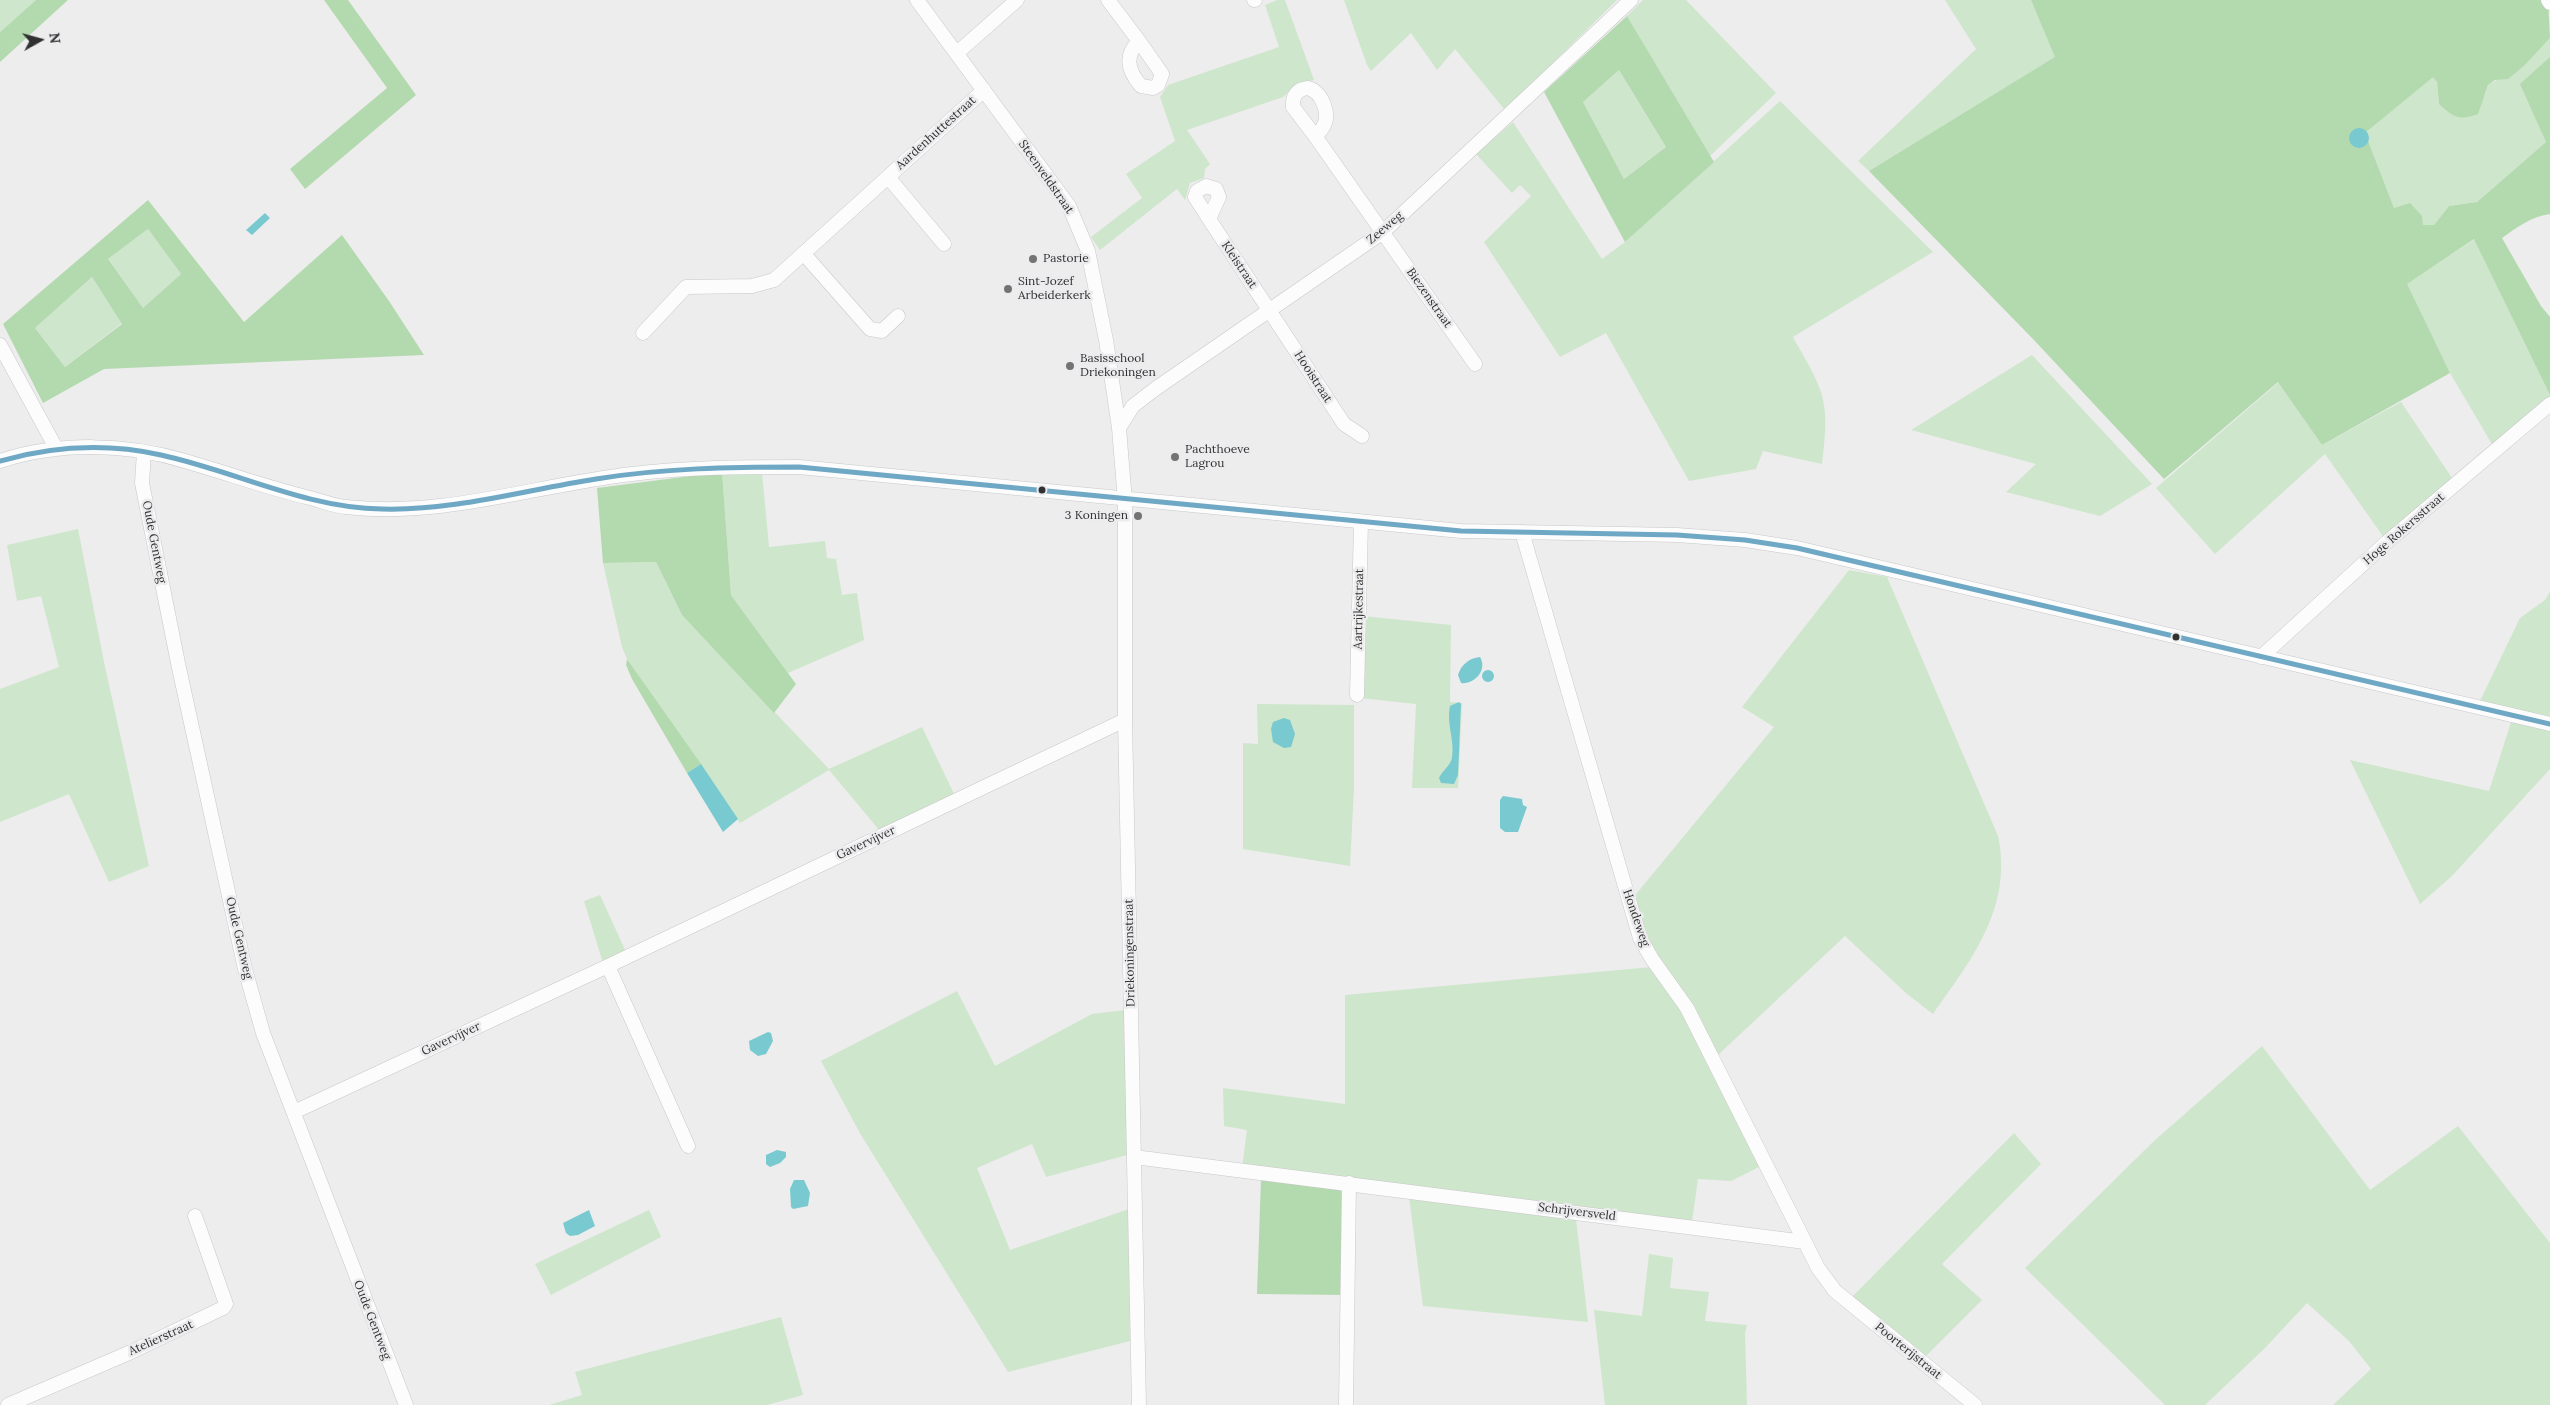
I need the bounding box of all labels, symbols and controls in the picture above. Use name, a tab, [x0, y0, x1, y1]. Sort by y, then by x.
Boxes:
north arrow	[15, 15, 65, 65]
text: N	[45, 32, 64, 45]
street label: Aardenhuttestraat	[893, 93, 979, 173]
street label: Steenveldstraat	[1015, 137, 1077, 217]
street label: Zeeweg	[1364, 209, 1406, 247]
street label: Kleistraat	[1218, 239, 1260, 291]
place label: Pastorie	[1043, 252, 1089, 266]
marker: Pastorie	[1027, 253, 1039, 265]
street label: Biezenstraat	[1403, 265, 1455, 331]
place label: Sint-Jozef Arbeiderkerk	[1018, 275, 1091, 303]
marker: Sint-Jozef Arbeiderkerk	[1002, 283, 1014, 295]
street label: Hooistraat	[1291, 348, 1335, 406]
place label: Basisschool Driekoningen	[1080, 352, 1156, 380]
marker: Basisschool Driekoningen	[1064, 360, 1076, 372]
place label: Pachthoeve Lagrou	[1185, 443, 1250, 471]
marker: Pachthoeve Lagrou	[1169, 451, 1181, 463]
unlabelled marker	[1037, 485, 1047, 495]
street label: Hoge Rokersstraat	[2361, 490, 2447, 568]
street label: Oude Gentweg	[139, 499, 169, 585]
place label: 3 Koningen	[1065, 509, 1128, 523]
marker: 3 Koningen	[1132, 510, 1144, 522]
street label: Aartrijkestraat	[1351, 568, 1367, 650]
unlabelled marker	[2171, 632, 2181, 642]
street label: Gavervijver	[834, 823, 898, 863]
street label: Hondeweg	[1619, 887, 1653, 949]
street label: Oude Gentweg	[223, 896, 255, 980]
street label: Driekoningenstraat	[1122, 899, 1138, 1007]
street label: Gavervijver	[419, 1019, 483, 1059]
street label: Schrijversveld	[1537, 1200, 1617, 1224]
street label: Oude Gentweg	[350, 1278, 394, 1362]
street label: Atelierstraat	[126, 1317, 196, 1359]
street label: Poorterijstraat	[1872, 1320, 1944, 1382]

